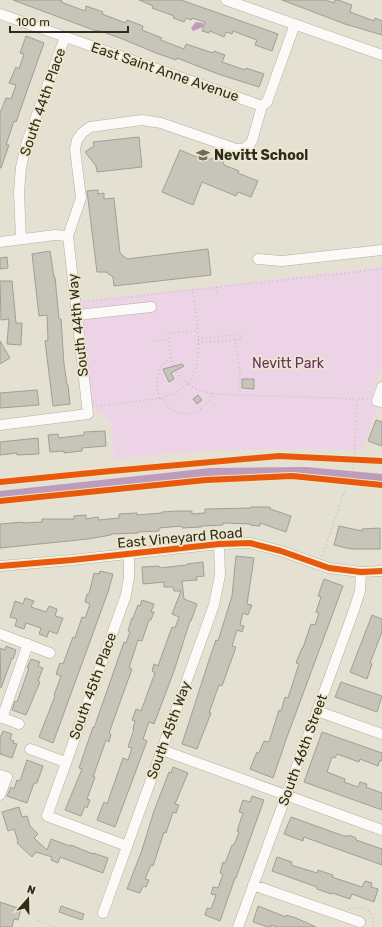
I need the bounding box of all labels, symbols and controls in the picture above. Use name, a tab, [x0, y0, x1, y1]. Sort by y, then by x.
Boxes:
scale bar	[10, 8, 128, 34]
text: 100 m	[16, 15, 50, 29]
street label: East Saint Anne Avenue	[89, 39, 241, 105]
street label: South 44th Place	[17, 46, 70, 158]
school or university icon: Nevitt School	[195, 147, 211, 163]
place label: Nevitt School	[214, 147, 308, 164]
street label: South 44th Way	[64, 272, 92, 377]
park label: Nevitt Park	[252, 355, 325, 372]
street label: East Vineyard Road	[117, 524, 243, 552]
street label: South 45th Place	[66, 630, 120, 742]
street label: South 45th Way	[143, 678, 195, 781]
street label: South 46th Street	[275, 691, 331, 808]
north arrow	[8, 879, 48, 919]
text: N	[25, 883, 37, 898]

